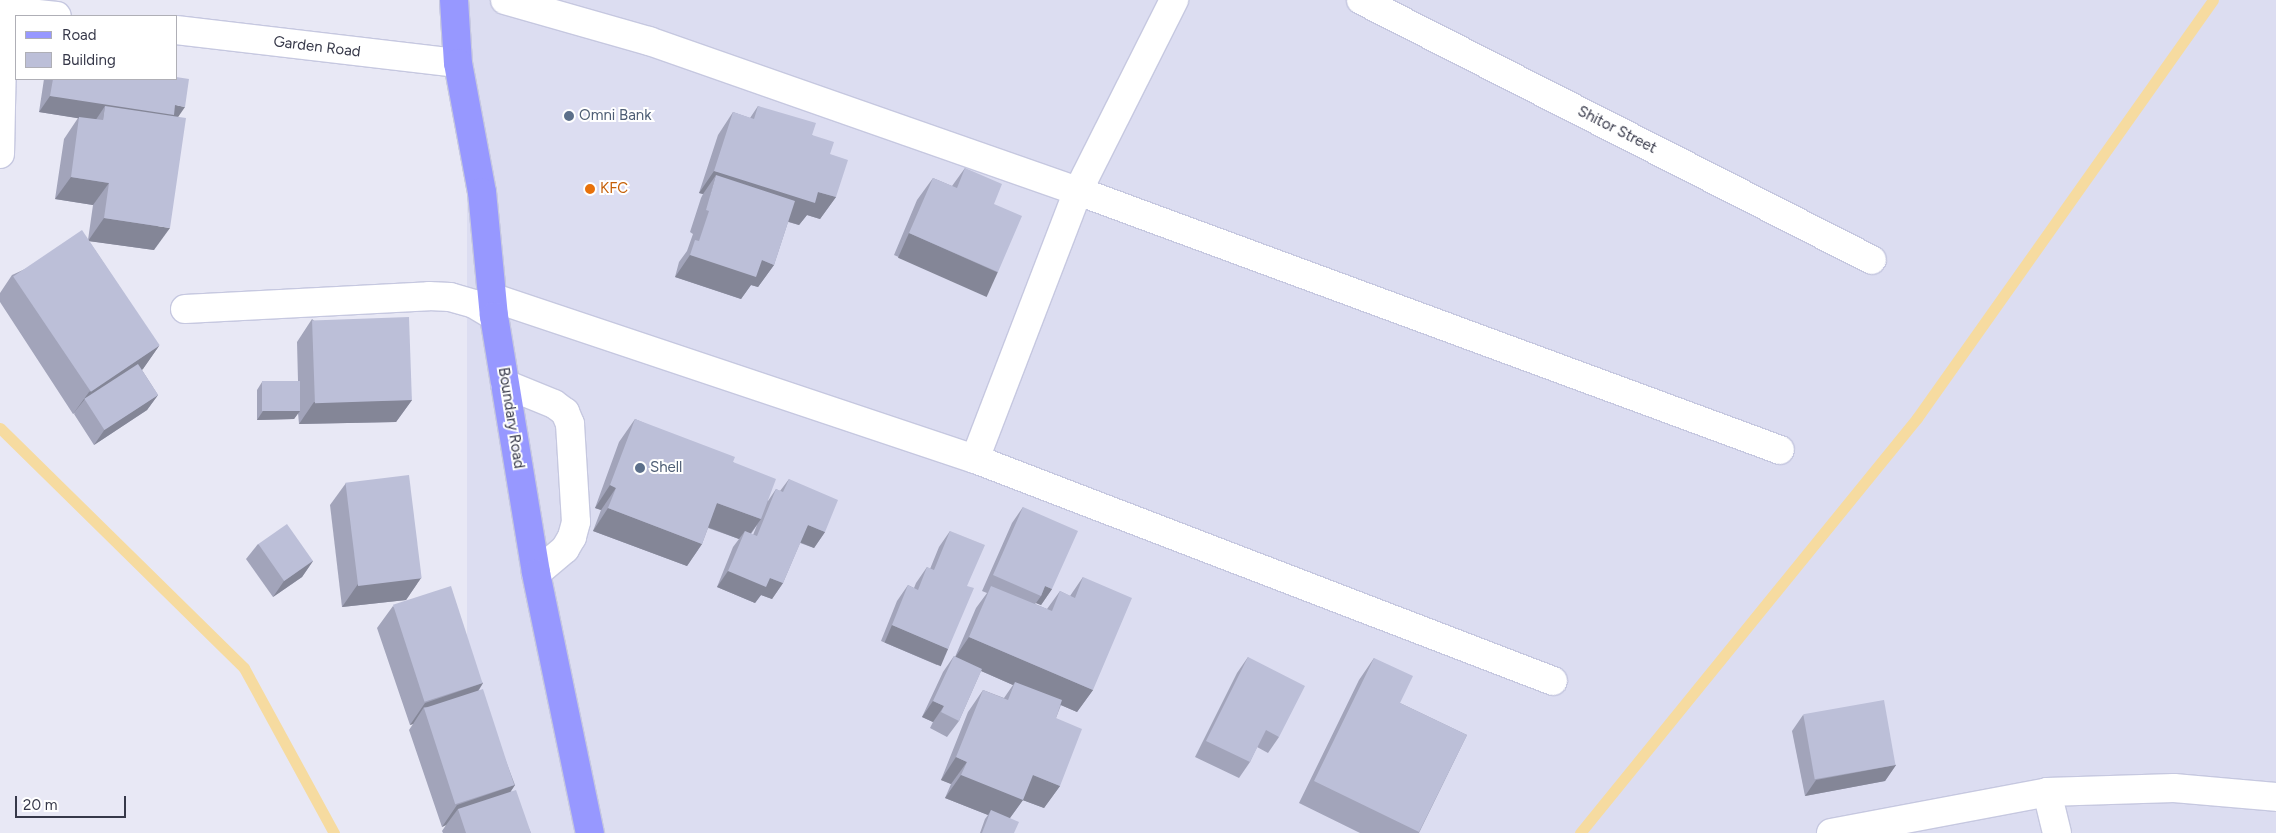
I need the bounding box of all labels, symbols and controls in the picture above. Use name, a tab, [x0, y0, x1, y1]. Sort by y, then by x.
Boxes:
legend	[15, 15, 178, 80]
text: Road	[62, 26, 97, 44]
street label: Garden Road	[272, 33, 362, 61]
text: Building	[62, 51, 116, 69]
street label: Shitor Street	[1575, 102, 1659, 158]
place label: Omni Bank	[579, 107, 651, 125]
marker: Omni Bank	[563, 110, 575, 122]
place label: KFC	[600, 180, 628, 198]
marker: KFC	[584, 183, 596, 195]
street label: Boundary Road	[494, 366, 528, 470]
place label: Shell	[650, 459, 682, 477]
marker: Shell	[634, 462, 646, 474]
scale bar	[18, 786, 129, 818]
text: 20 m	[23, 796, 57, 814]

